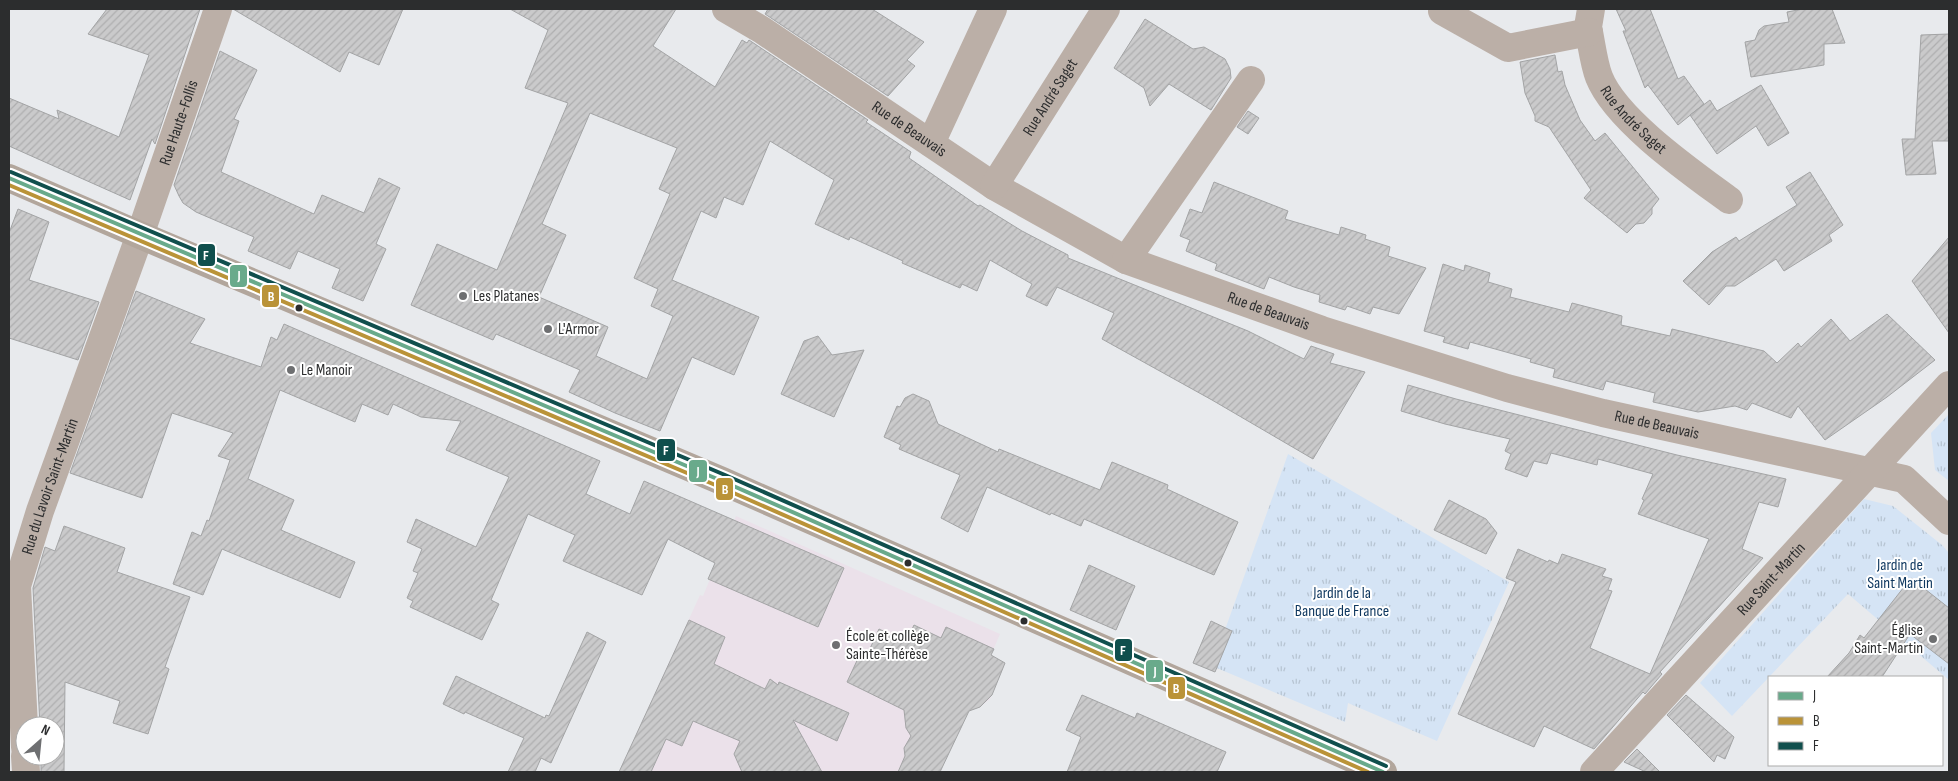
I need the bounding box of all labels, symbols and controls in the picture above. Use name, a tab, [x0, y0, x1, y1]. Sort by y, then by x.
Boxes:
street label: Rue André Saget	[1019, 55, 1082, 139]
street label: Rue Haute-Follis	[155, 77, 202, 168]
street label: Rue André Saget	[1596, 82, 1670, 158]
street label: Rue de Beauvais	[868, 97, 950, 161]
line badge: F	[197, 243, 216, 267]
text: F	[203, 247, 209, 264]
line badge: J	[229, 264, 248, 288]
text: J	[236, 267, 241, 284]
line badge: B	[261, 284, 280, 308]
place label: Les Platanes	[473, 287, 540, 306]
text: B	[268, 288, 275, 305]
street label: Rue de Beauvais	[1225, 288, 1313, 334]
marker: Les Platanes	[457, 290, 469, 302]
unlabelled marker	[294, 303, 304, 313]
place label: L'Armor	[558, 320, 599, 339]
marker: L'Armor	[542, 323, 554, 335]
place label: Le Manoir	[301, 361, 353, 380]
marker: Le Manoir	[285, 364, 297, 376]
street label: Rue de Beauvais	[1613, 406, 1701, 443]
street label: Rue du Lavoir Saint-Martin	[18, 416, 82, 557]
line badge: F	[656, 438, 676, 462]
text: F	[663, 442, 669, 459]
line badge: J	[688, 459, 708, 483]
text: J	[695, 463, 700, 480]
line badge: B	[715, 477, 734, 501]
text: B	[722, 481, 729, 498]
street label: Rue Saint-Martin	[1733, 539, 1809, 619]
park label: Jardin de Saint Martin	[1867, 556, 1933, 593]
unlabelled marker	[903, 558, 913, 568]
park label: Jardin de la Banque de France	[1295, 584, 1389, 621]
unlabelled marker	[1019, 616, 1029, 626]
place label: Église Saint-Martin	[1854, 621, 1923, 658]
place label: École et collège Sainte-Thérèse	[846, 627, 929, 664]
marker: Église Saint-Martin	[1927, 633, 1939, 645]
line badge: F	[1114, 638, 1133, 662]
marker: École et collège Sainte-Thérèse	[830, 639, 842, 651]
text: F	[1120, 642, 1126, 659]
line badge: J	[1145, 659, 1164, 683]
text: J	[1152, 663, 1157, 680]
line badge: B	[1167, 676, 1186, 700]
legend	[1768, 676, 1943, 766]
text: B	[1173, 680, 1180, 697]
text: J	[1812, 687, 1816, 706]
text: B	[1813, 712, 1820, 731]
north arrow	[15, 716, 65, 766]
text: N	[38, 721, 53, 739]
text: F	[1813, 737, 1819, 756]

